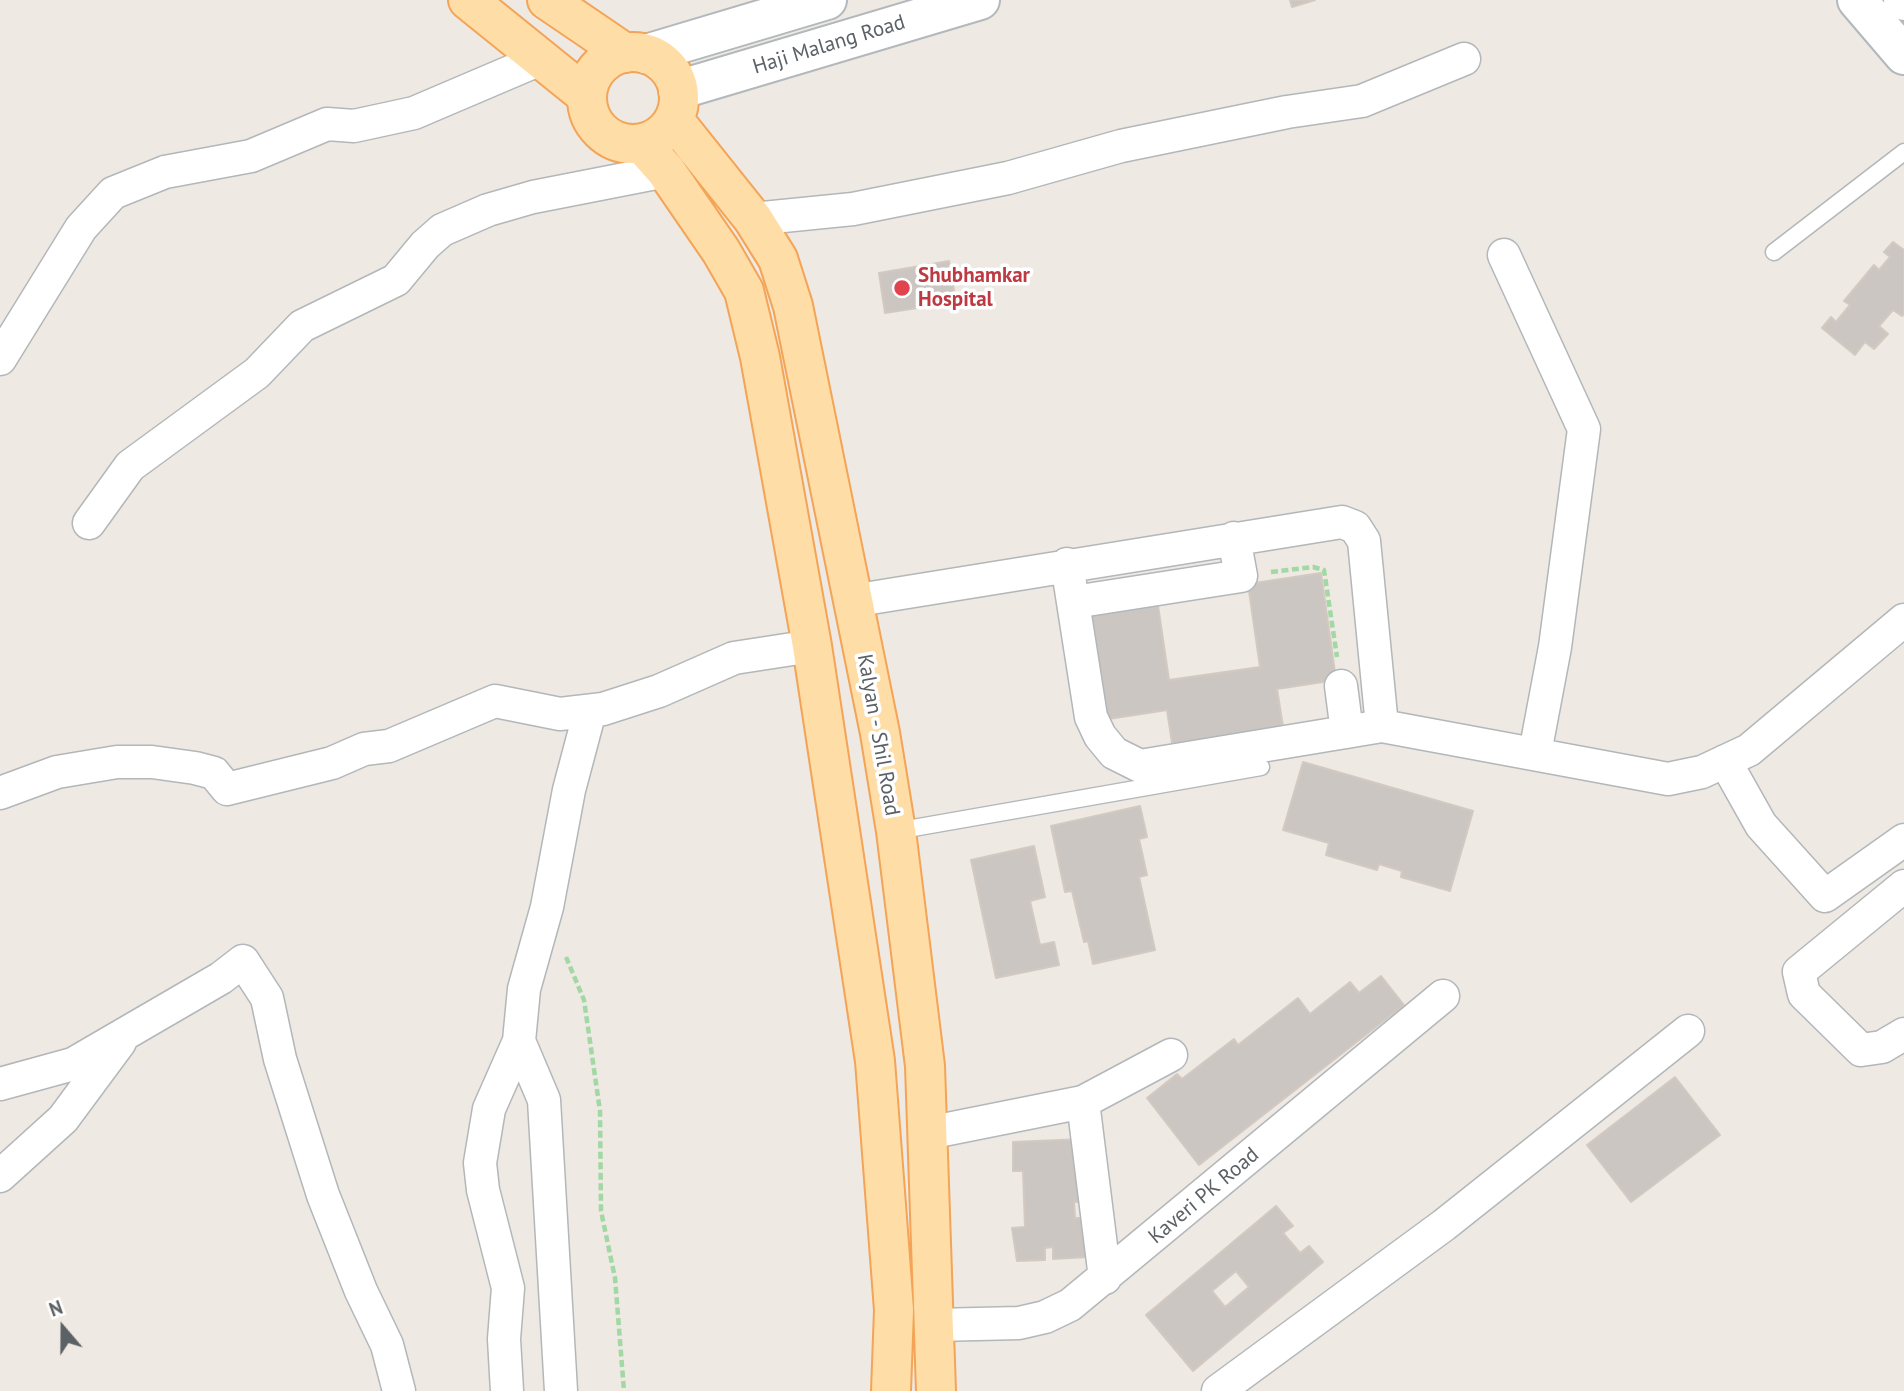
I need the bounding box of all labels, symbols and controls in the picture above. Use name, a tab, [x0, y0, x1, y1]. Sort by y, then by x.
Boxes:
street label: Haji Malang Road	[750, 10, 908, 80]
place label: Shubhamkar Hospital	[918, 263, 1030, 313]
marker: Shubhamkar Hospital	[892, 278, 912, 298]
street label: Kalyan - Shil Road	[851, 652, 905, 818]
street label: Kaveri PK Road	[1144, 1143, 1264, 1249]
north arrow	[28, 1293, 98, 1363]
text: N	[46, 1295, 66, 1322]

